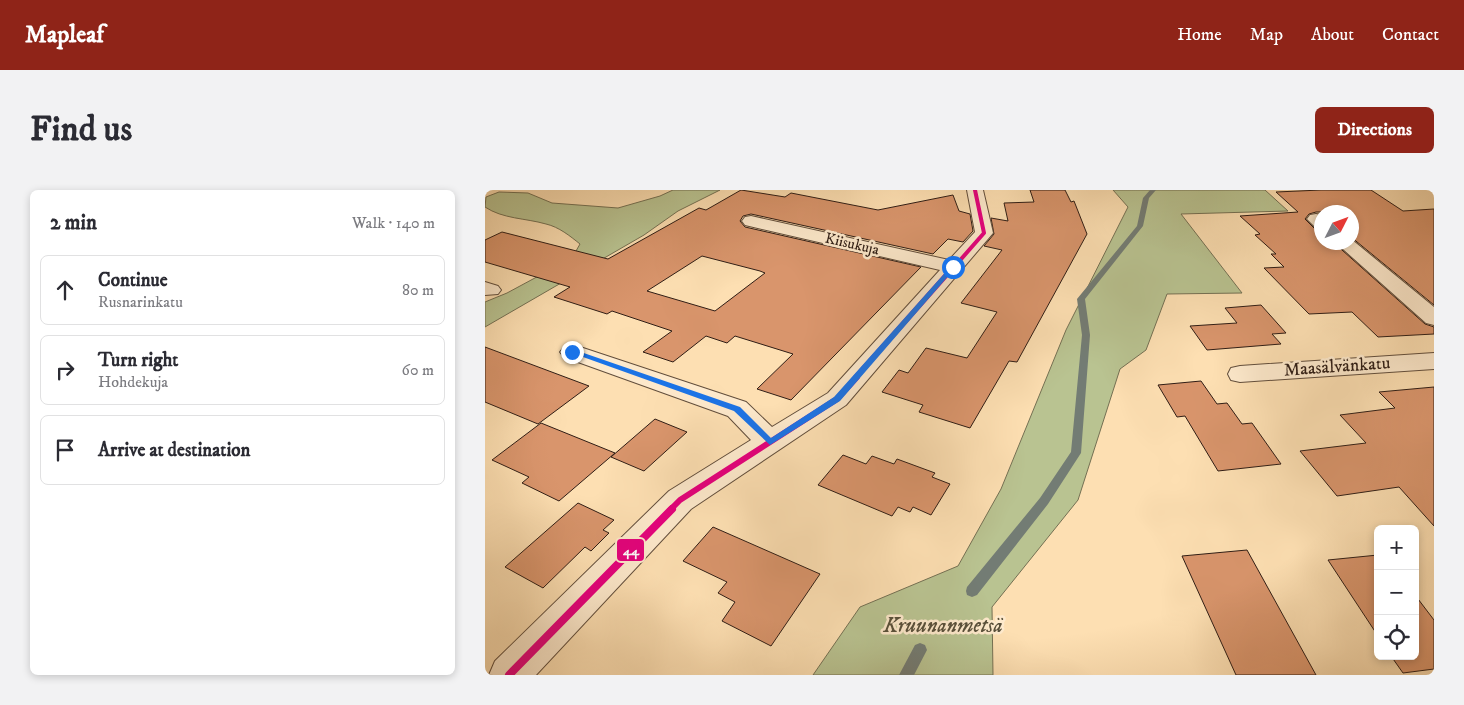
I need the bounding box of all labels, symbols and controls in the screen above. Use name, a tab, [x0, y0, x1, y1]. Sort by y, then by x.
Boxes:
text: Mapleaf	[25, 20, 104, 50]
text: Home	[1177, 24, 1222, 46]
text: Map	[1250, 24, 1283, 46]
text: About	[1311, 24, 1354, 46]
text: Contact	[1382, 24, 1439, 46]
button: Directions	[1315, 107, 1434, 153]
text: Find us	[30, 108, 132, 152]
north arrow	[1314, 205, 1359, 250]
text: 2 min	[50, 210, 97, 236]
text: Walk · 140 m	[352, 213, 435, 233]
street label: Kiisukuja	[823, 229, 882, 260]
route start	[942, 256, 965, 279]
text: Continue	[98, 269, 168, 292]
icon: ahead	[51, 276, 79, 304]
text: 80 m	[402, 280, 434, 300]
text: Rusnarinkatu	[98, 292, 183, 312]
route end	[561, 341, 584, 364]
text: Turn right	[98, 349, 178, 372]
street label: Maasälvänkatu	[1283, 352, 1391, 382]
icon: right	[51, 356, 79, 384]
text: 60 m	[402, 360, 434, 380]
text: Hohdekuja	[98, 372, 168, 392]
icon: arrive	[51, 436, 79, 464]
text: Arrive at destination	[98, 439, 250, 462]
map controls	[1374, 525, 1419, 660]
button: +	[1374, 525, 1419, 570]
line badge: 44	[616, 538, 645, 562]
text: 44	[622, 542, 640, 560]
button: −	[1374, 570, 1419, 615]
park label: Kruunanmetsä	[882, 613, 1003, 639]
button: locate	[1374, 615, 1419, 660]

